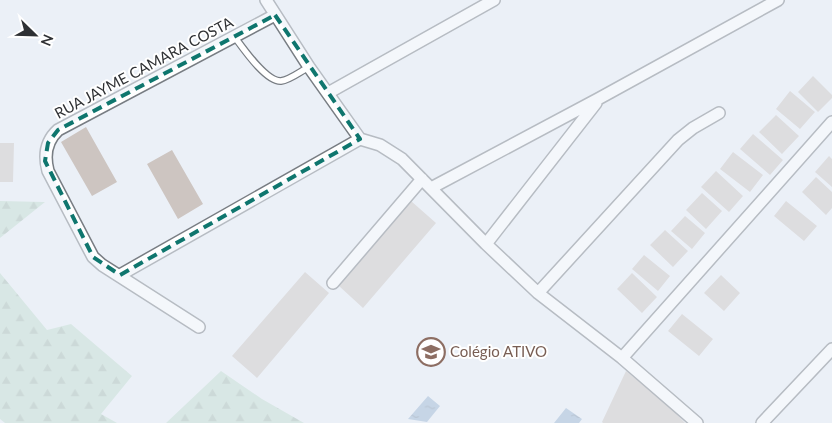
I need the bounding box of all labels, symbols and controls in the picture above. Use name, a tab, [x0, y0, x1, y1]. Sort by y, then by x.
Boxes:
north arrow	[10, 10, 60, 60]
street label: RUA JAYME CAMARA COSTA	[51, 12, 236, 122]
text: N	[37, 32, 57, 49]
school or university icon: Colégio ATIVO	[416, 337, 446, 367]
place label: Colégio ATIVO	[450, 342, 547, 360]

